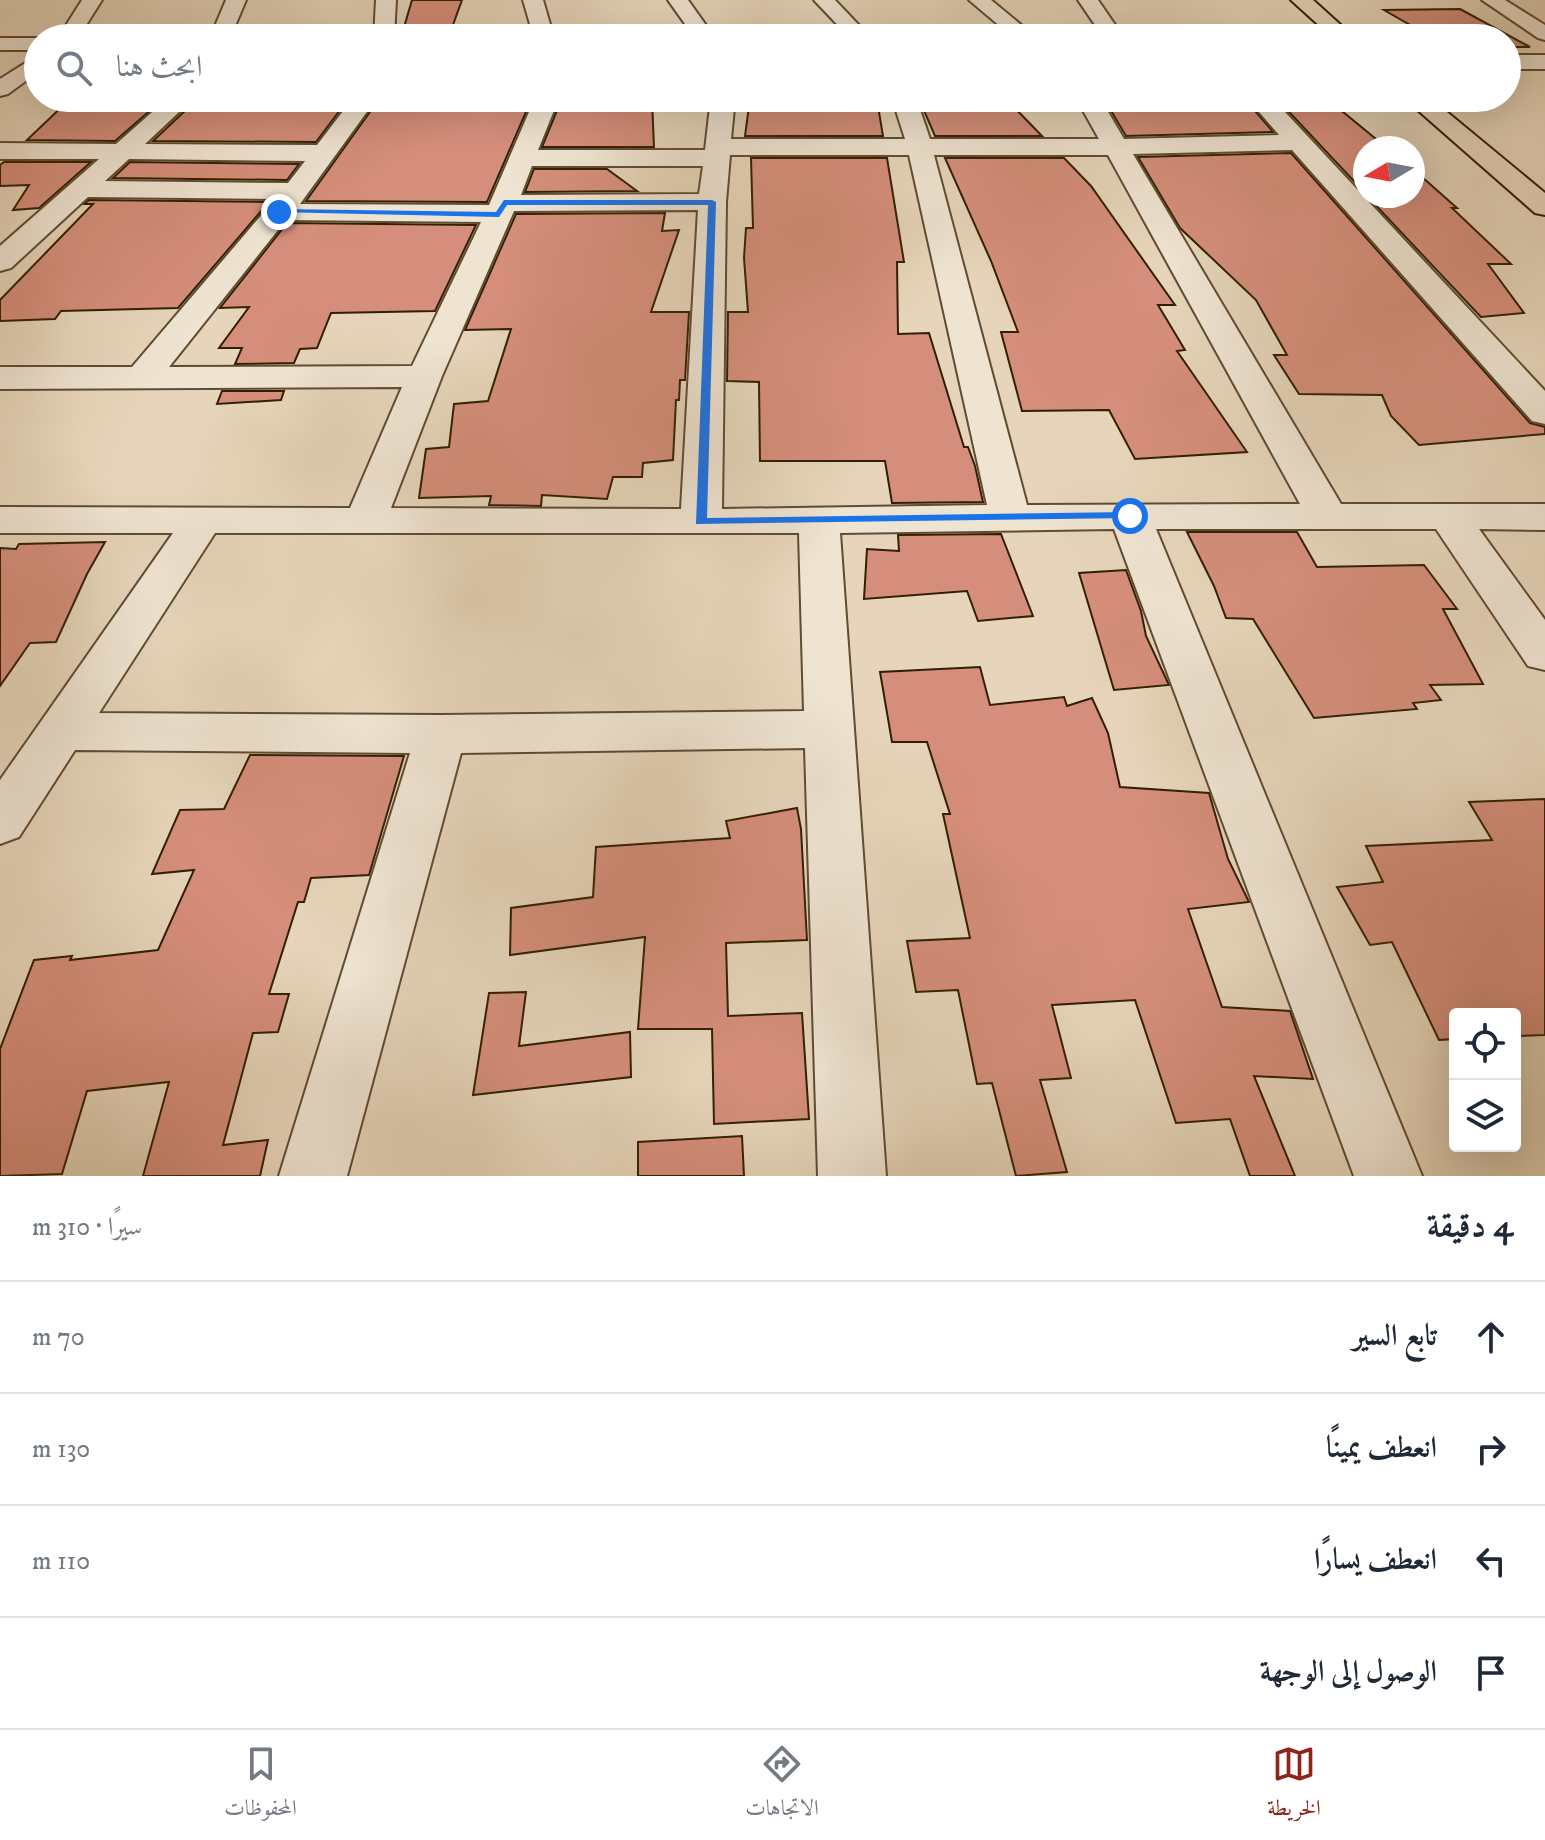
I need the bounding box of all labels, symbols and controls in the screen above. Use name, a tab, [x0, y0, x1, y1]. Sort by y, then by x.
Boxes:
search box	[24, 24, 1521, 112]
icon: search	[52, 46, 96, 90]
text: ابحث هنا	[116, 49, 202, 86]
north arrow	[1353, 136, 1425, 208]
route end	[261, 194, 297, 230]
route start	[1112, 498, 1148, 534]
map controls	[1449, 1008, 1521, 1152]
button: locate	[1449, 1008, 1521, 1080]
button: layers	[1449, 1080, 1521, 1152]
text: 4 دقيقة	[1427, 1205, 1513, 1247]
text: سيرًا · 310 m	[32, 1211, 142, 1244]
icon: ahead	[1469, 1315, 1513, 1359]
text: تابع السير	[1352, 1318, 1437, 1355]
text: 70 m	[32, 1321, 85, 1354]
icon: right	[1469, 1427, 1513, 1471]
text: انعطف يمينًا	[1326, 1430, 1437, 1467]
text: 130 m	[32, 1433, 90, 1466]
icon: left	[1469, 1539, 1513, 1583]
text: انعطف يسارًا	[1314, 1542, 1437, 1579]
text: 110 m	[32, 1545, 90, 1578]
icon: arrive	[1469, 1651, 1513, 1695]
text: الوصول إلى الوجهة	[1260, 1654, 1437, 1691]
tab: المحفوظات	[224, 1742, 297, 1829]
tab: الاتجاهات	[745, 1742, 819, 1829]
tab: الخريطة	[1267, 1742, 1321, 1829]

